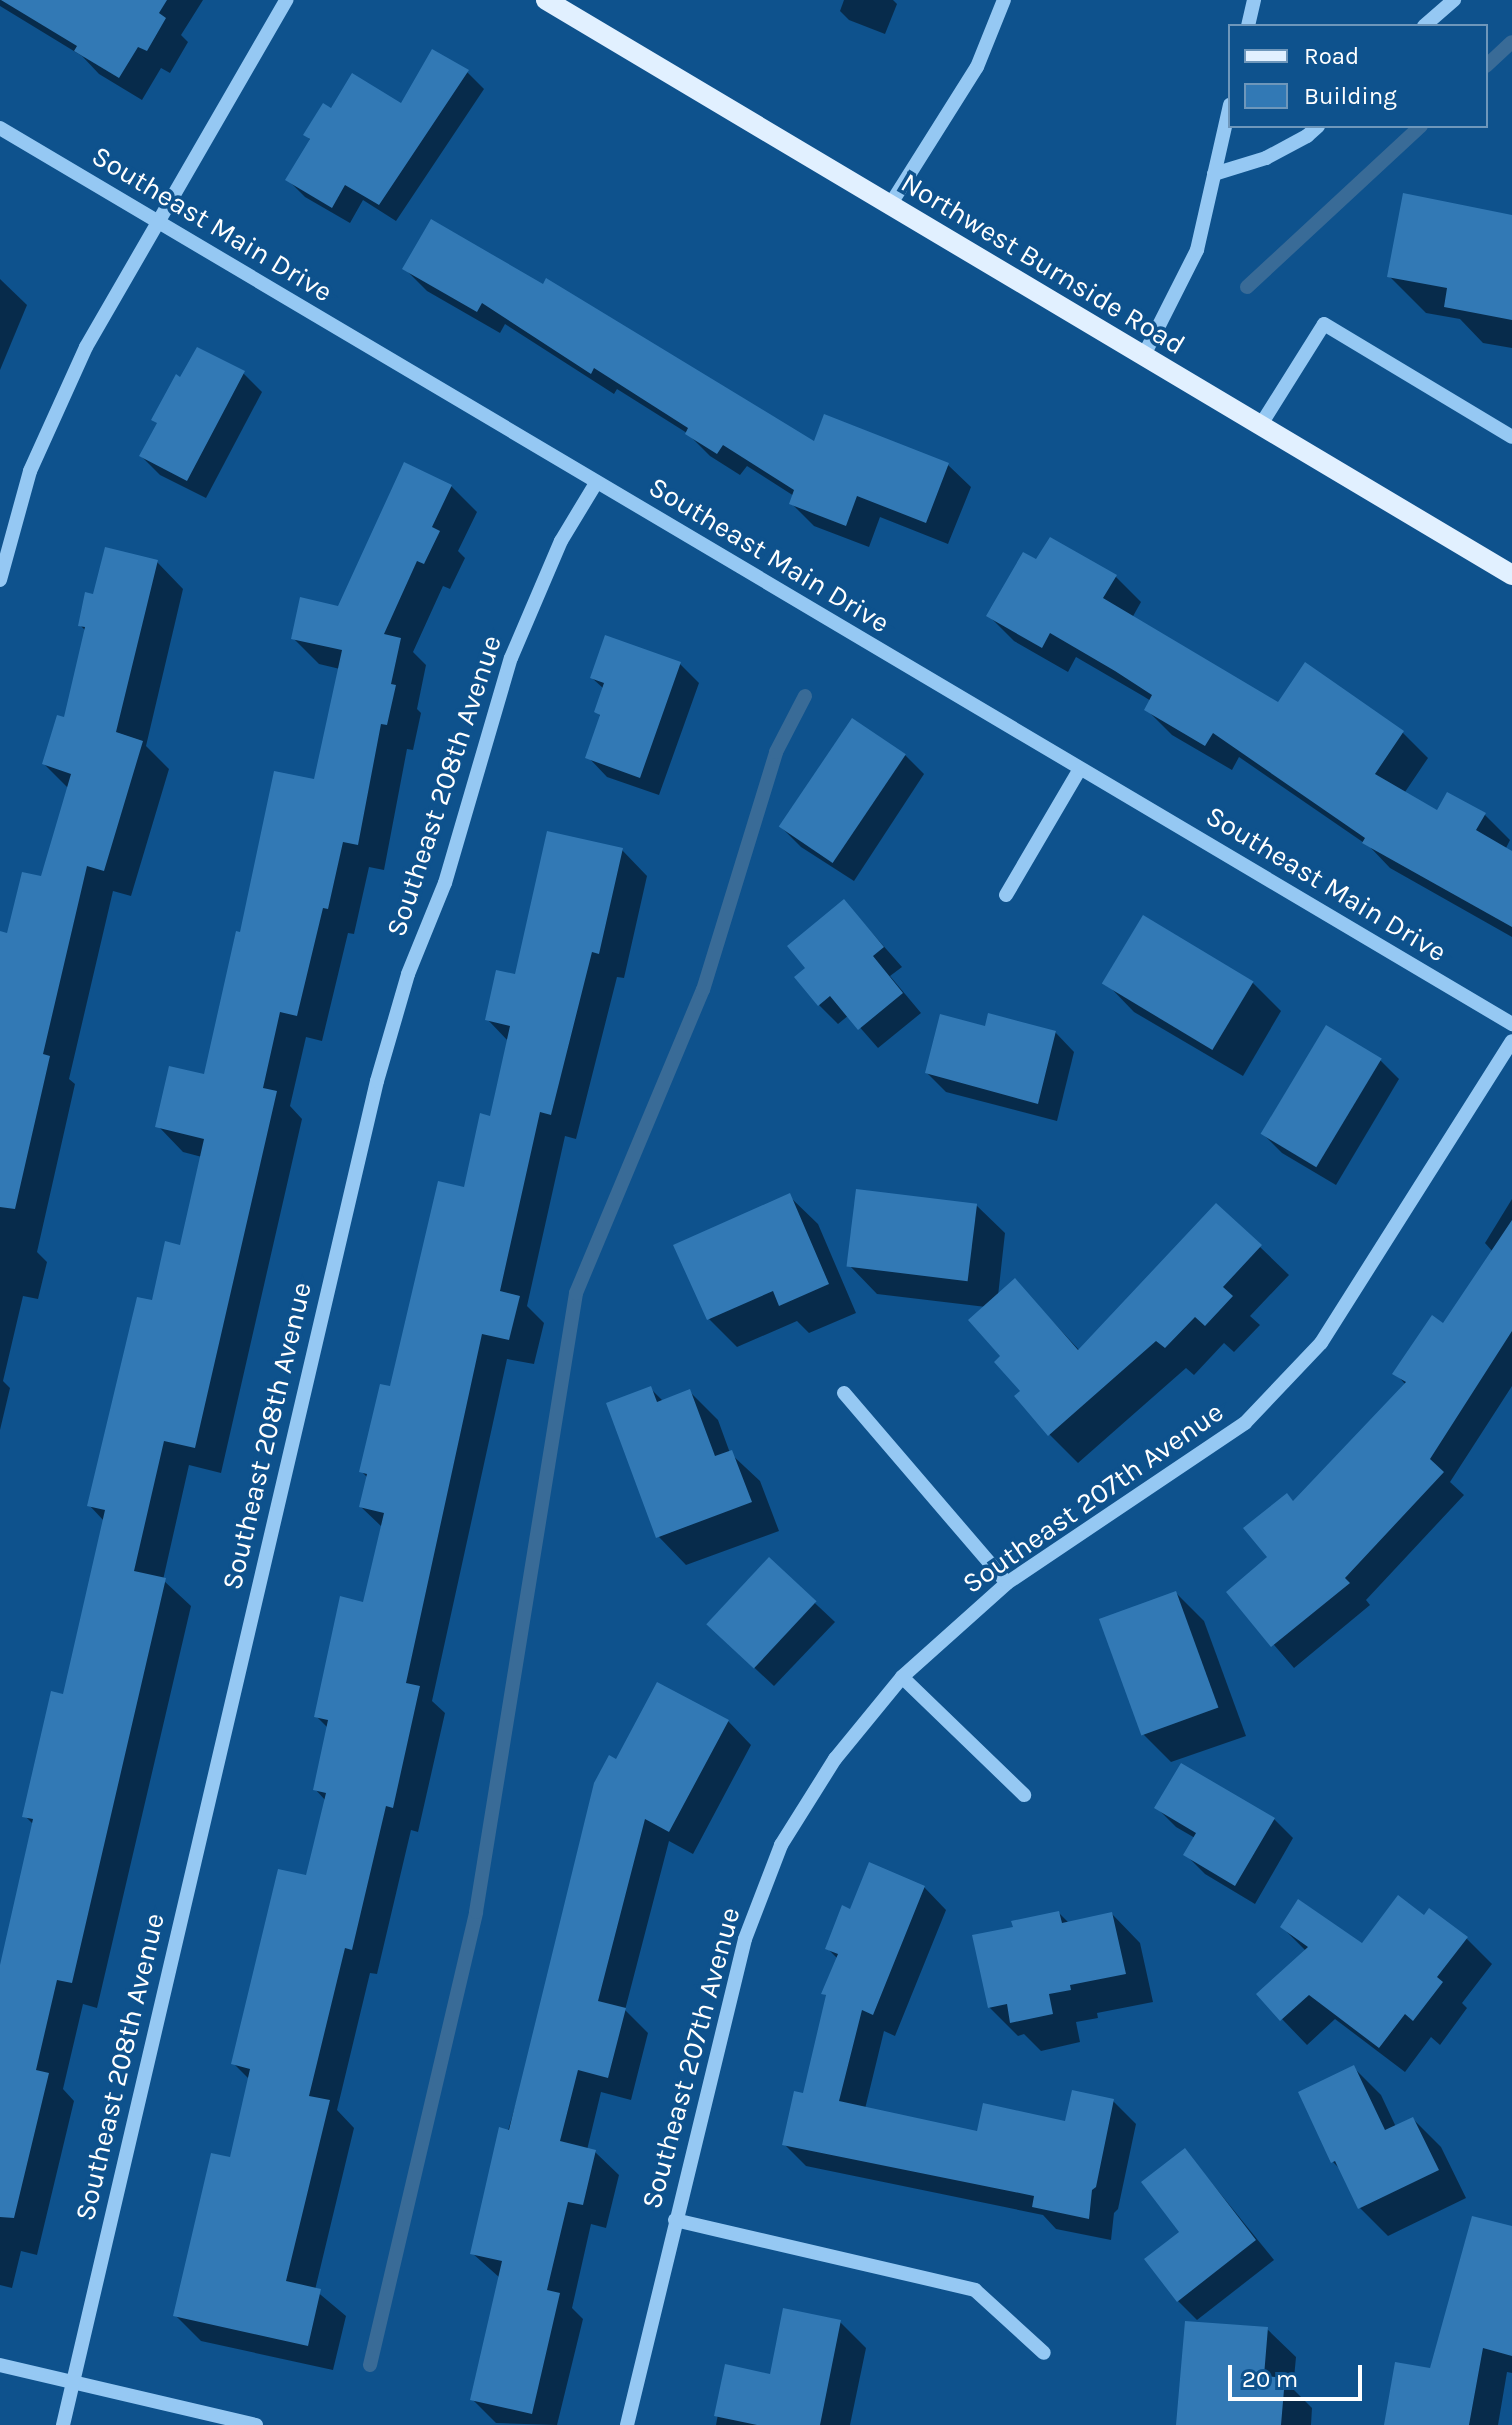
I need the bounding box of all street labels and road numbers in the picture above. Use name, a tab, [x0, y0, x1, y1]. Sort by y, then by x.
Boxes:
street label: Southeast Main Drive	[86, 139, 338, 309]
street label: Northwest Burnside Road	[895, 166, 1191, 362]
street label: Southeast Main Drive	[643, 470, 895, 640]
street label: Southeast 208th Avenue	[379, 631, 509, 941]
street label: Southeast Main Drive	[1200, 799, 1452, 969]
street label: Southeast 208th Avenue	[215, 1279, 319, 1593]
street label: Southeast 207th Avenue	[956, 1395, 1230, 1601]
street label: Southeast 207th Avenue	[635, 1904, 747, 2212]
street label: Southeast 208th Avenue	[68, 1910, 172, 2224]

